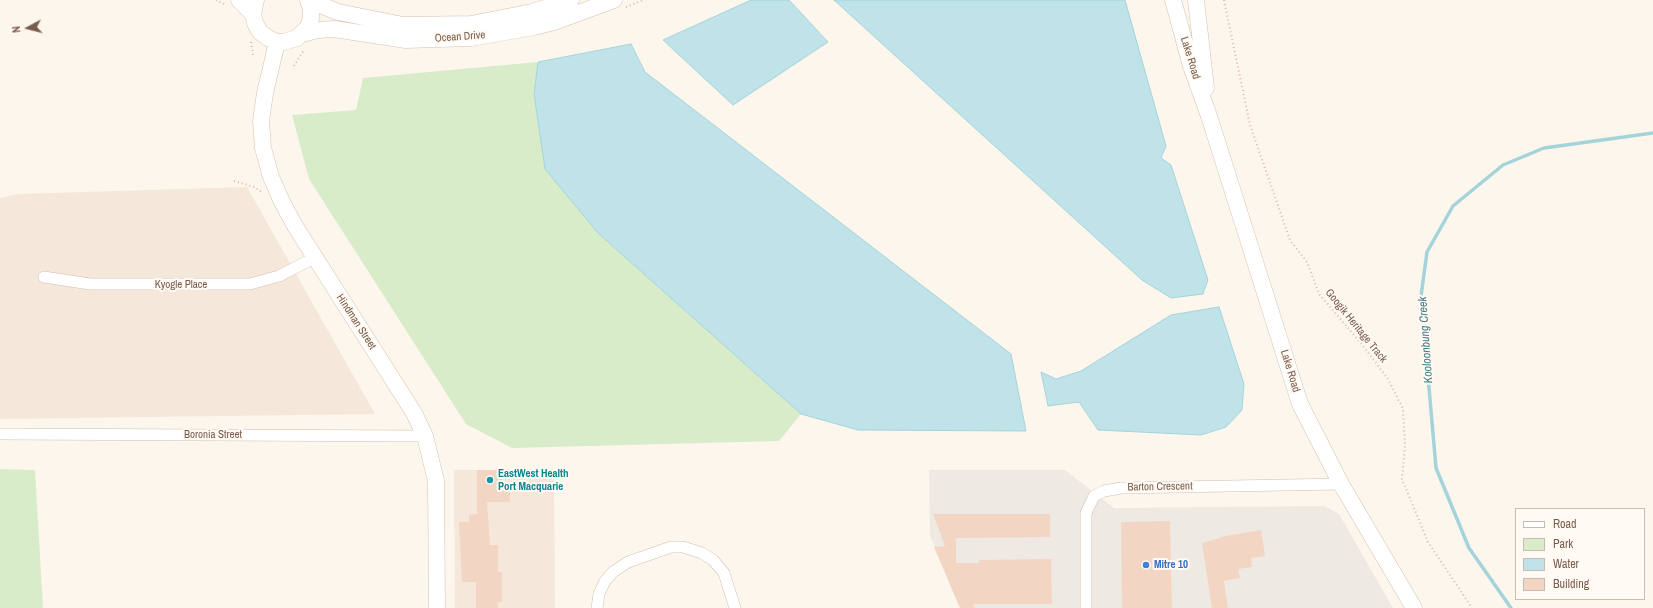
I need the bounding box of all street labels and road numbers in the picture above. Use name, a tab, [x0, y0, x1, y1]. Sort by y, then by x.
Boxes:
street label: Ocean Drive	[434, 29, 486, 45]
street label: Lake Road	[1177, 35, 1203, 81]
street label: Kyogle Place	[155, 278, 207, 292]
street label: Googik Heritage Track	[1322, 287, 1390, 365]
street label: Hindman Street	[333, 292, 379, 352]
street label: Lake Road	[1277, 348, 1303, 394]
street label: Boronia Street	[184, 428, 242, 442]
street label: Barton Crescent	[1127, 480, 1193, 494]

